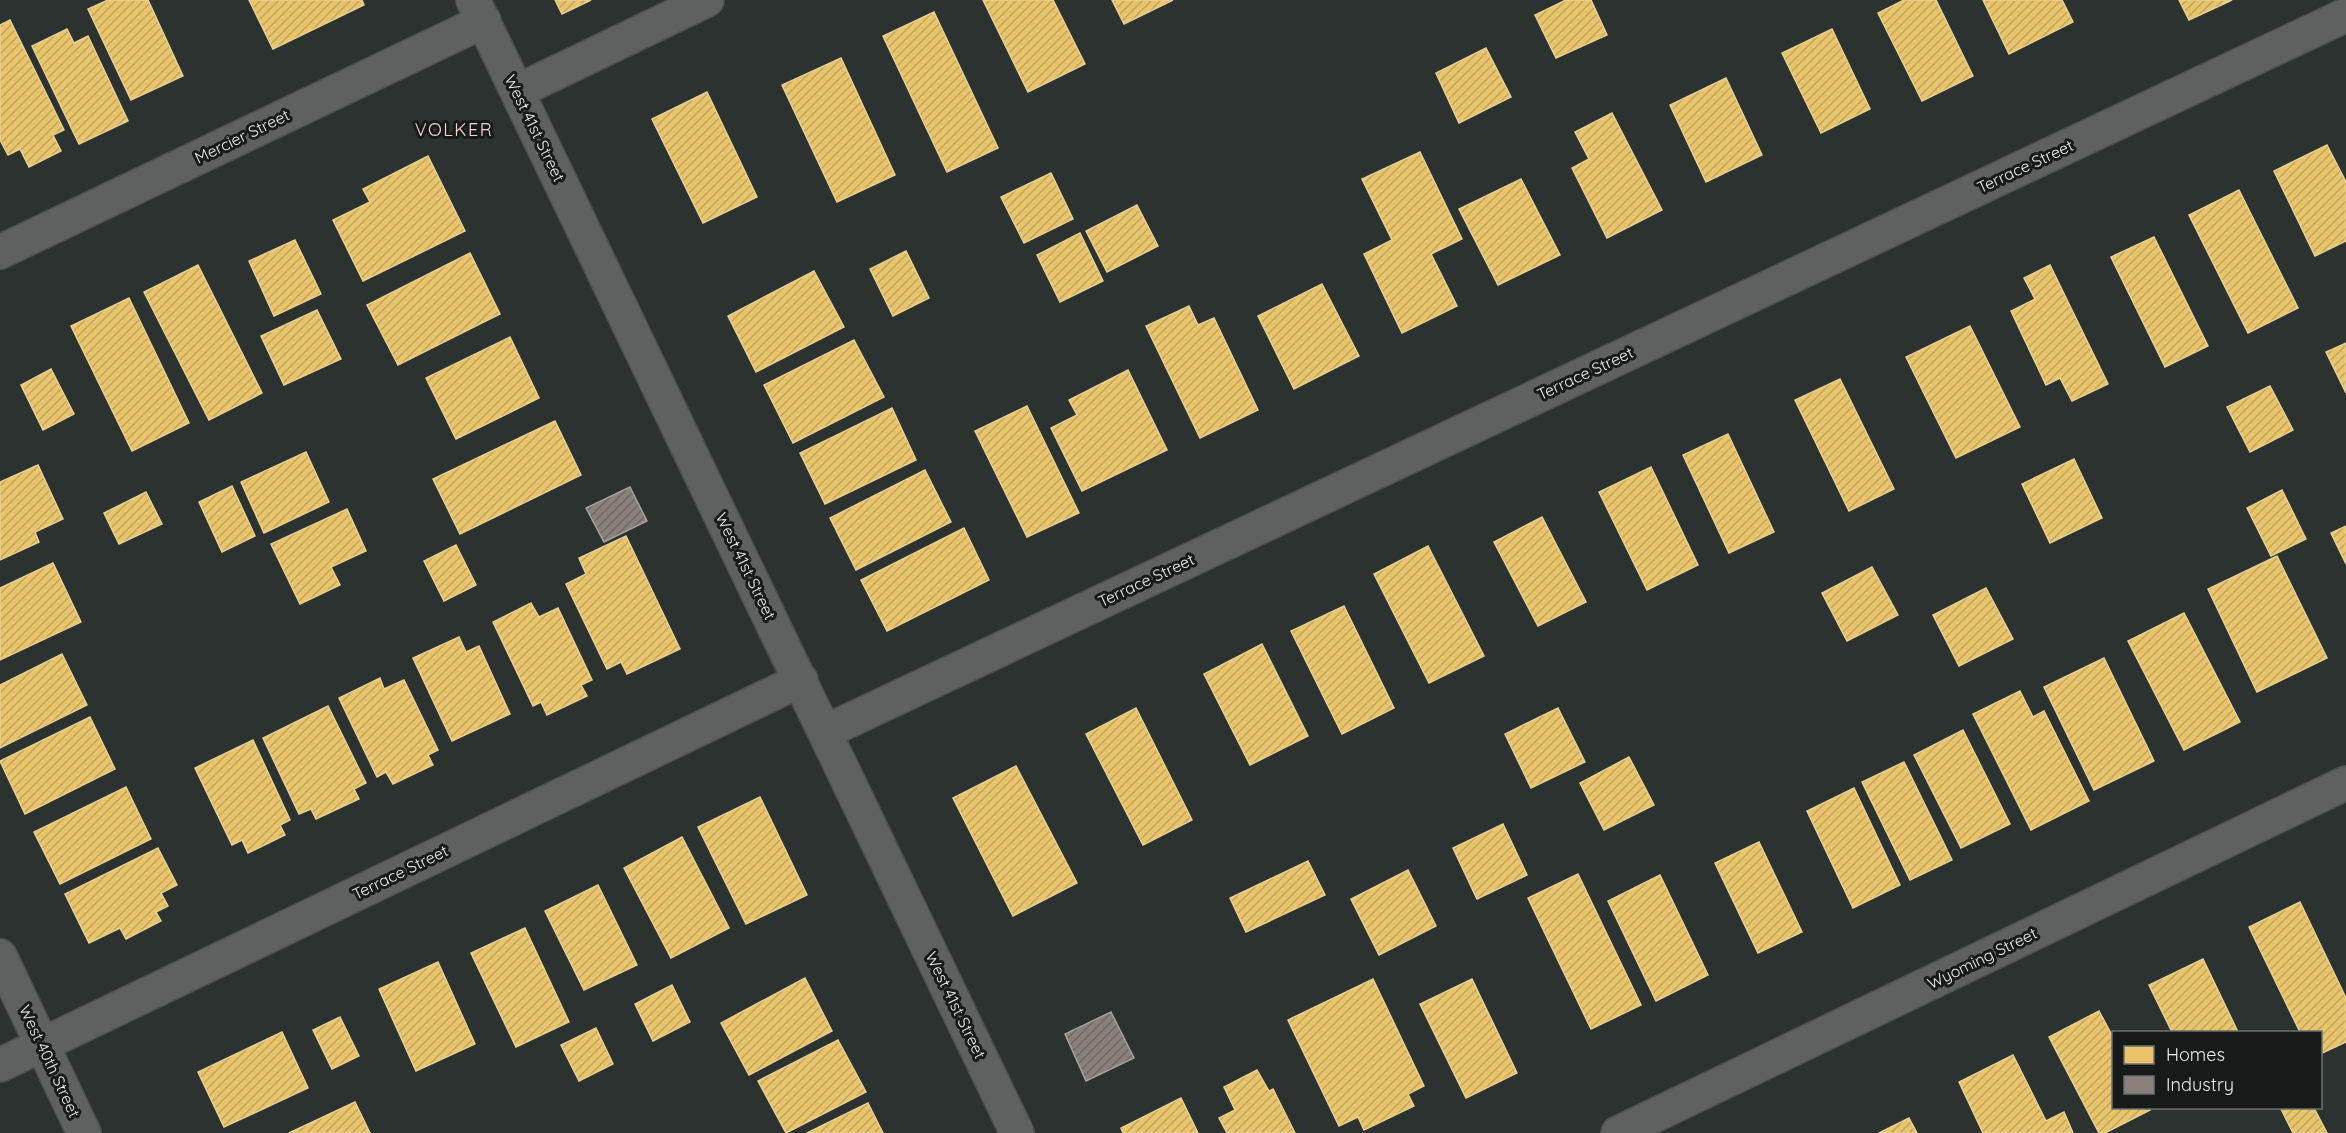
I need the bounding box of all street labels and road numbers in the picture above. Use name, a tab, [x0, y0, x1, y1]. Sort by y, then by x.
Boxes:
street label: West 41st Street	[500, 71, 570, 185]
street label: Mercier Street	[191, 104, 293, 168]
street label: Terrace Street	[1974, 135, 2076, 197]
street label: Terrace Street	[1534, 342, 1636, 404]
street label: West 41st Street	[711, 509, 781, 623]
street label: Terrace Street	[1095, 549, 1197, 611]
street label: Terrace Street	[349, 840, 451, 904]
street label: Wyoming Street	[1924, 923, 2040, 993]
street label: West 41st Street	[921, 948, 991, 1062]
street label: West 40th Street	[15, 1001, 85, 1121]

